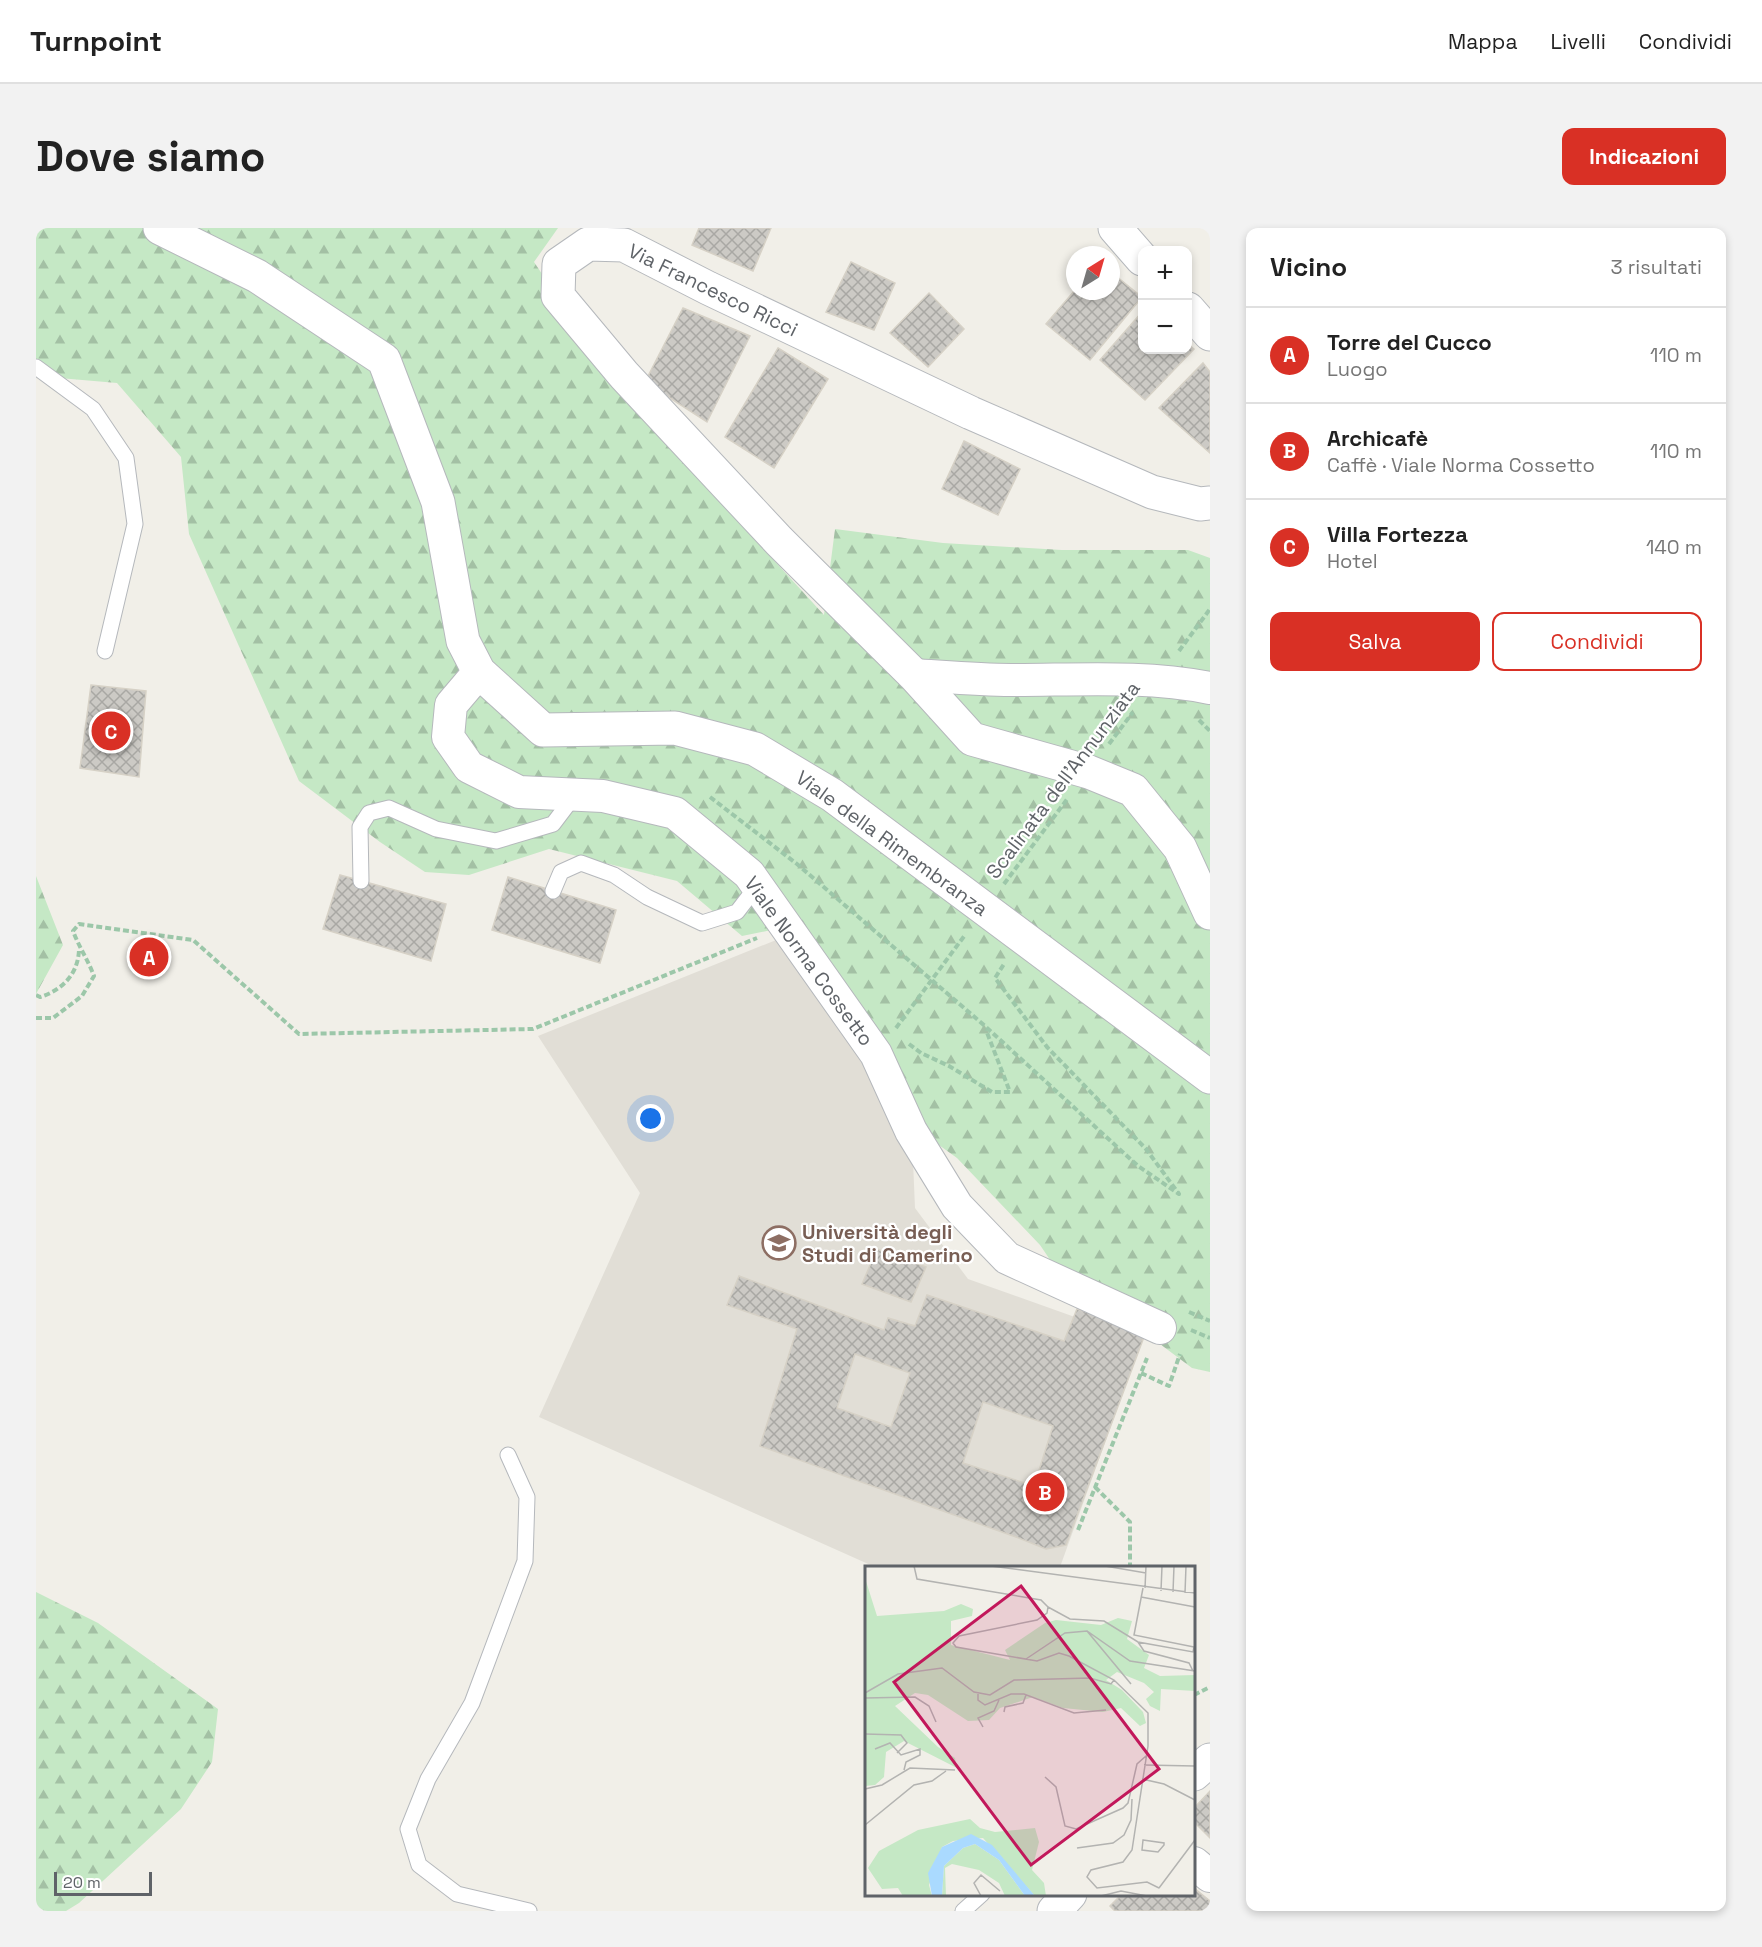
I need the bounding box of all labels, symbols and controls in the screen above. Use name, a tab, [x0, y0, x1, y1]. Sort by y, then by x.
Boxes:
text: Turnpoint	[30, 23, 162, 59]
text: Mappa	[1448, 28, 1517, 55]
text: Livelli	[1550, 28, 1606, 55]
text: Condividi	[1639, 28, 1732, 55]
button: Indicazioni	[1562, 128, 1726, 185]
text: Dove siamo	[36, 130, 265, 183]
street label: Via Francesco Ricci	[624, 238, 802, 342]
north arrow	[1066, 246, 1120, 300]
map controls	[1138, 246, 1192, 354]
button: +	[1138, 246, 1192, 300]
text: Vicino	[1270, 250, 1347, 284]
text: 3 risultati	[1611, 254, 1702, 280]
button: −	[1138, 300, 1192, 354]
text: Torre del Cucco	[1327, 328, 1492, 356]
text: A	[1283, 342, 1296, 368]
text: 110 m	[1650, 342, 1702, 368]
text: Luogo	[1327, 356, 1388, 382]
text: Archicafè	[1327, 424, 1428, 452]
text: B	[1283, 438, 1296, 464]
text: 110 m	[1650, 438, 1702, 464]
text: Caffè · Viale Norma Cossetto	[1327, 452, 1595, 478]
text: Villa Fortezza	[1327, 520, 1468, 548]
text: C	[1283, 534, 1296, 560]
text: 140 m	[1646, 534, 1702, 560]
text: Hotel	[1327, 548, 1378, 574]
button: Salva	[1270, 612, 1480, 671]
button: Condividi	[1492, 612, 1702, 671]
street label: Scalinata dell'Annunziata	[980, 676, 1146, 884]
pin: C	[92, 708, 130, 754]
street label: Viale della Rimembranza	[791, 765, 993, 921]
street label: Viale Norma Cossetto	[739, 871, 879, 1051]
pin: A	[130, 934, 168, 980]
your location	[636, 1104, 665, 1133]
place label: Università degli Studi di Camerino	[802, 1219, 973, 1268]
school or university icon: Università degli Studi di Camerino	[761, 1225, 797, 1261]
pin: B	[1026, 1470, 1064, 1514]
inset map	[865, 1566, 1195, 1896]
scale bar	[54, 1869, 152, 1896]
text: 20 m	[63, 1872, 101, 1893]

